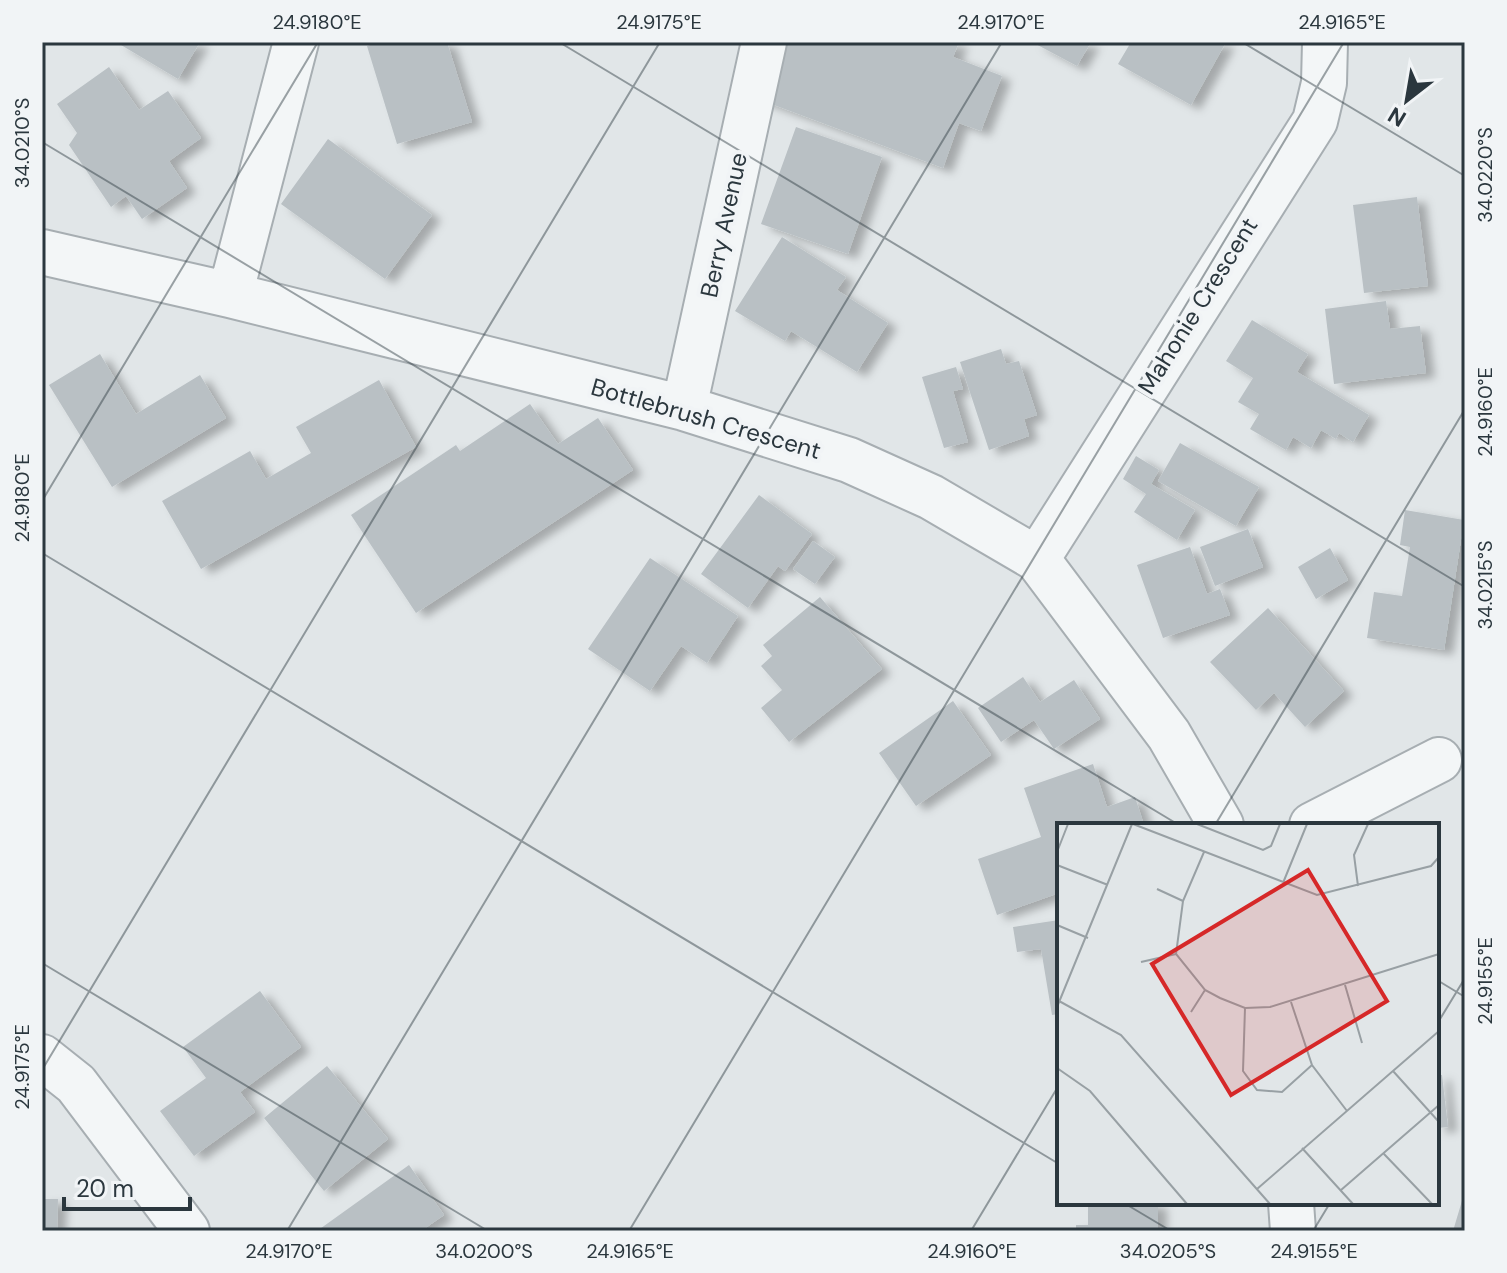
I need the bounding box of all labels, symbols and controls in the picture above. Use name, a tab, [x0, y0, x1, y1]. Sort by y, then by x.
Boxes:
text: 24.9180°E	[272, 9, 362, 35]
text: 24.9175°E	[616, 9, 702, 35]
text: 24.9170°E	[957, 9, 1045, 35]
text: 24.9165°E	[1298, 9, 1386, 35]
north arrow	[1367, 60, 1447, 140]
text: 34.0210°S	[9, 98, 35, 188]
text: N	[1383, 100, 1411, 133]
text: 34.0220°S	[1472, 127, 1498, 223]
street label: Berry Avenue	[693, 150, 754, 300]
street label: Mahonie Crescent	[1131, 212, 1264, 400]
text: 24.9160°E	[1472, 367, 1498, 457]
street label: Bottlebrush Crescent	[588, 371, 825, 466]
text: 24.9180°E	[9, 453, 35, 543]
text: 34.0215°S	[1472, 540, 1498, 630]
inset map	[1057, 823, 1439, 1205]
text: 24.9155°E	[1472, 937, 1498, 1025]
text: 24.9175°E	[9, 1024, 35, 1110]
scale bar	[64, 1161, 190, 1211]
text: 20 m	[76, 1173, 134, 1204]
text: 24.9170°E	[245, 1238, 333, 1264]
text: 34.0200°S	[435, 1238, 533, 1264]
text: 24.9165°E	[586, 1238, 674, 1264]
text: 24.9160°E	[927, 1238, 1017, 1264]
text: 34.0205°S	[1120, 1238, 1216, 1264]
text: 24.9155°E	[1270, 1238, 1358, 1264]

